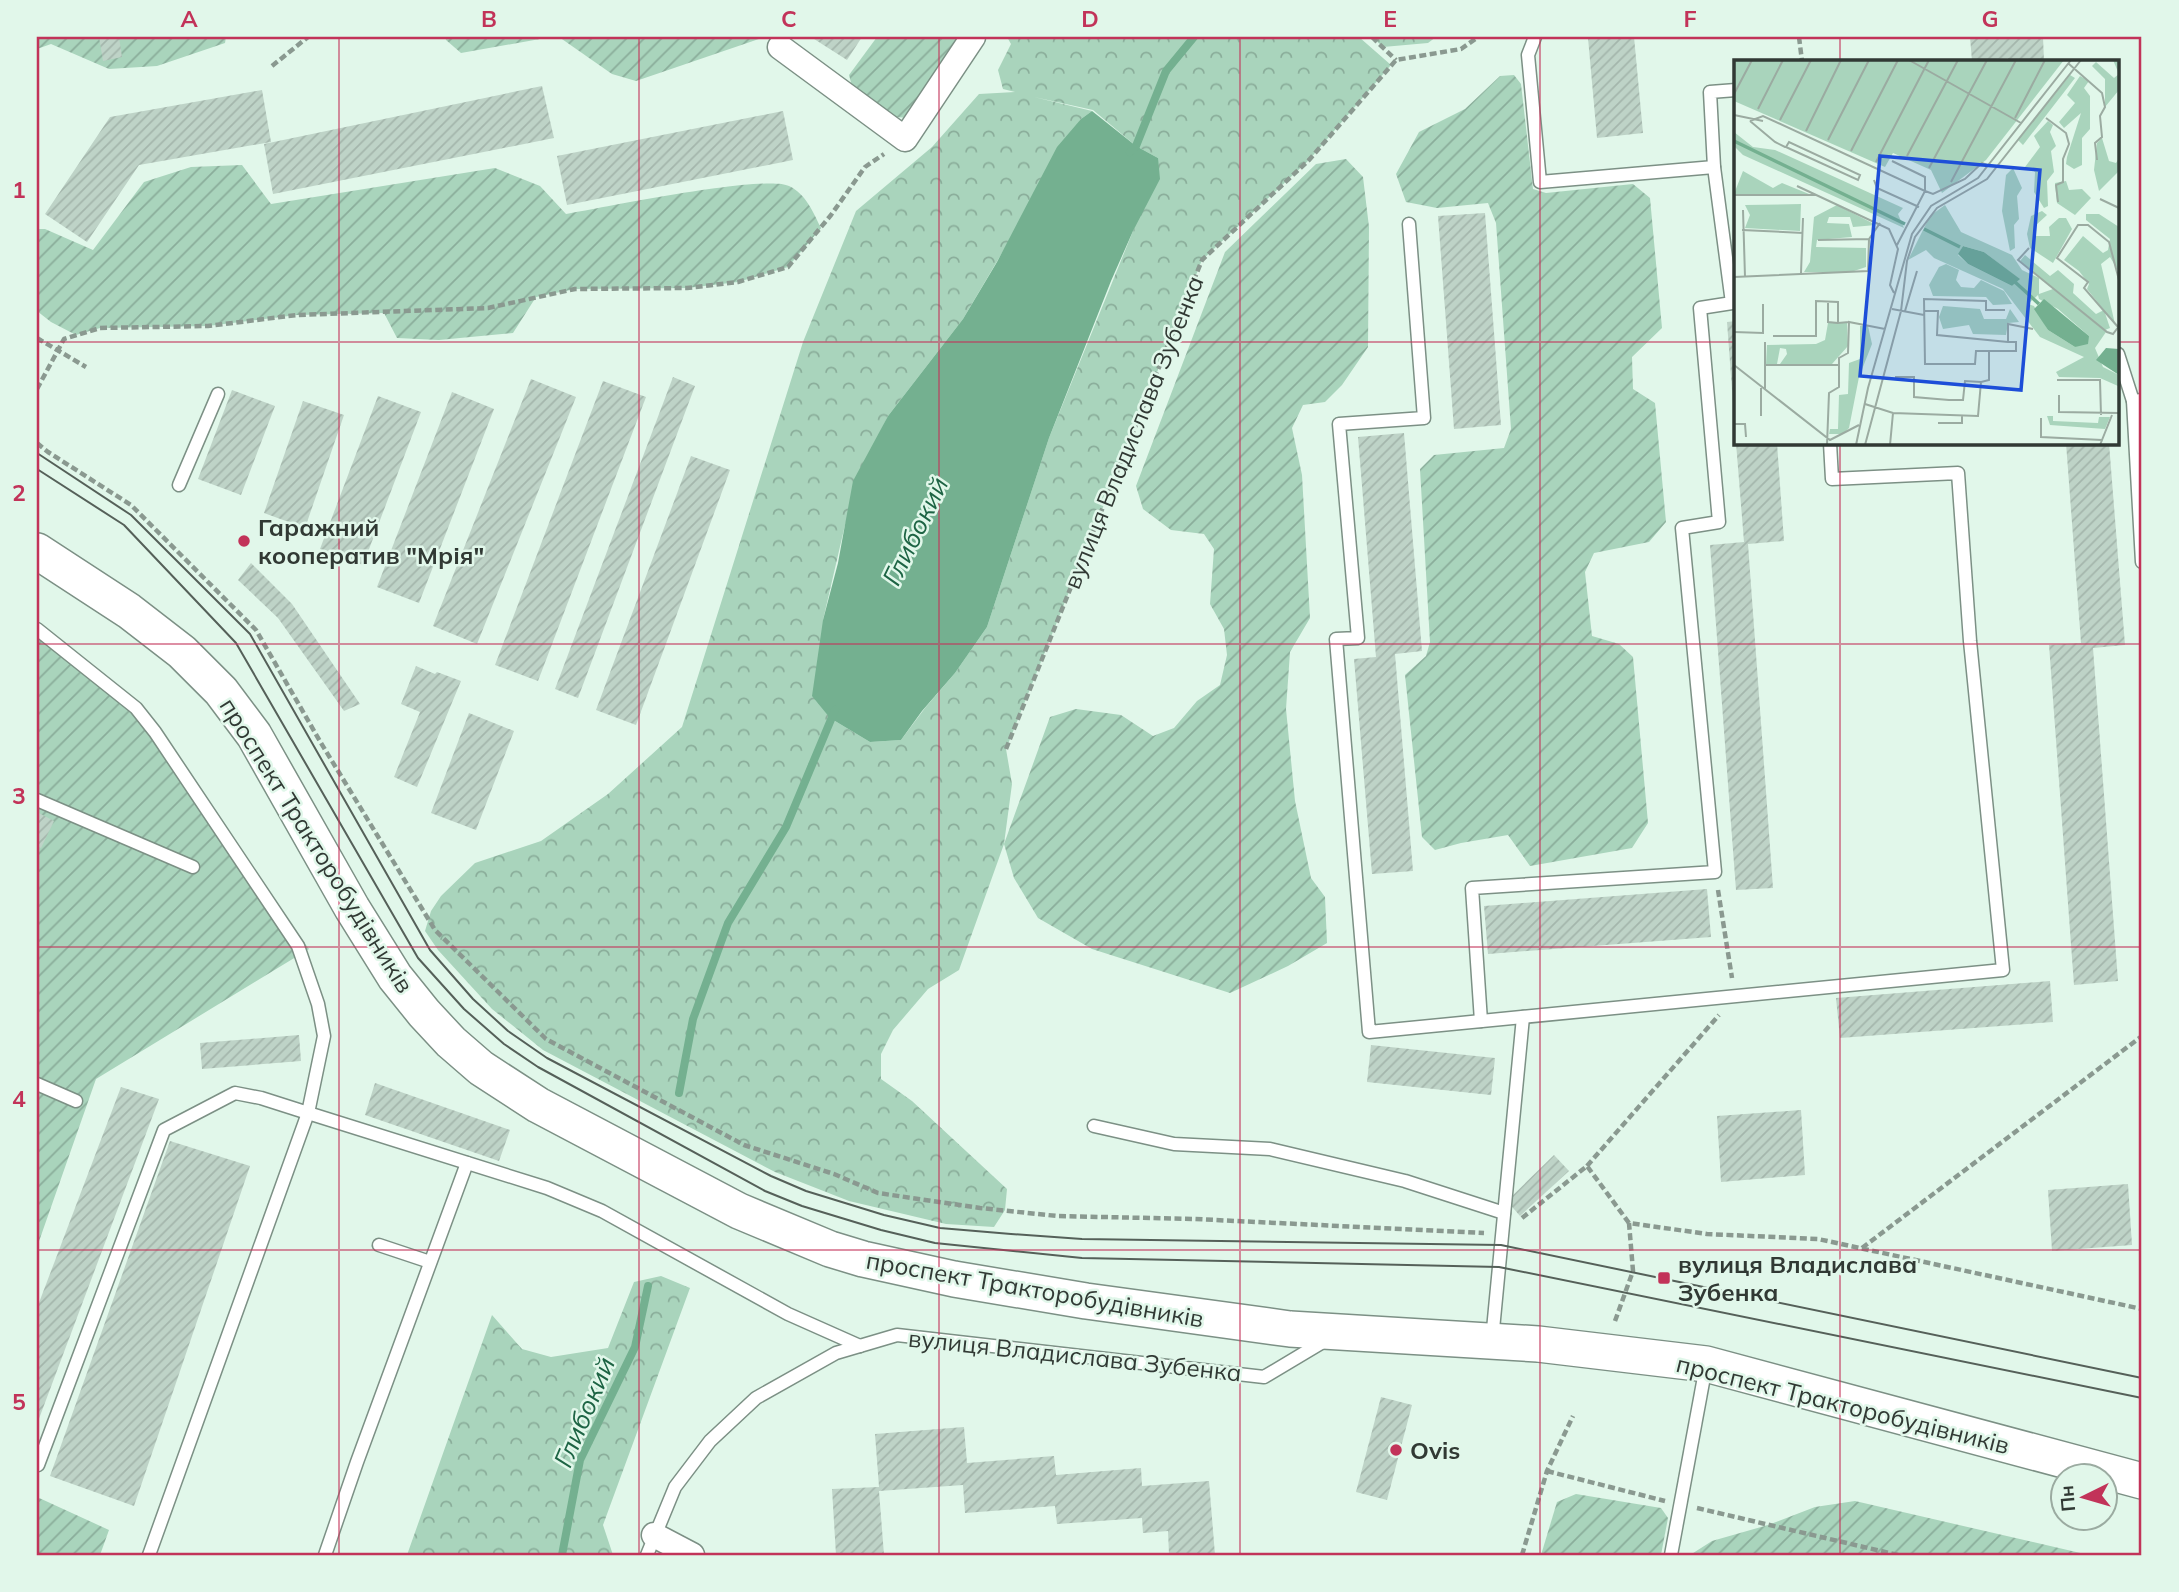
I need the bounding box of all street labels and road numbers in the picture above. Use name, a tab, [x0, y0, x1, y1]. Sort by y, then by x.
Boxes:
street label: вулиця Владислава Зубенка	[1056, 271, 1210, 593]
street label: проспект Тракторобудівників	[214, 692, 420, 998]
street label: проспект Тракторобудівників	[864, 1245, 1206, 1333]
street label: вулиця Владислава Зубенка	[907, 1323, 1243, 1387]
street label: проспект Тракторобудівників	[1673, 1348, 2013, 1460]

